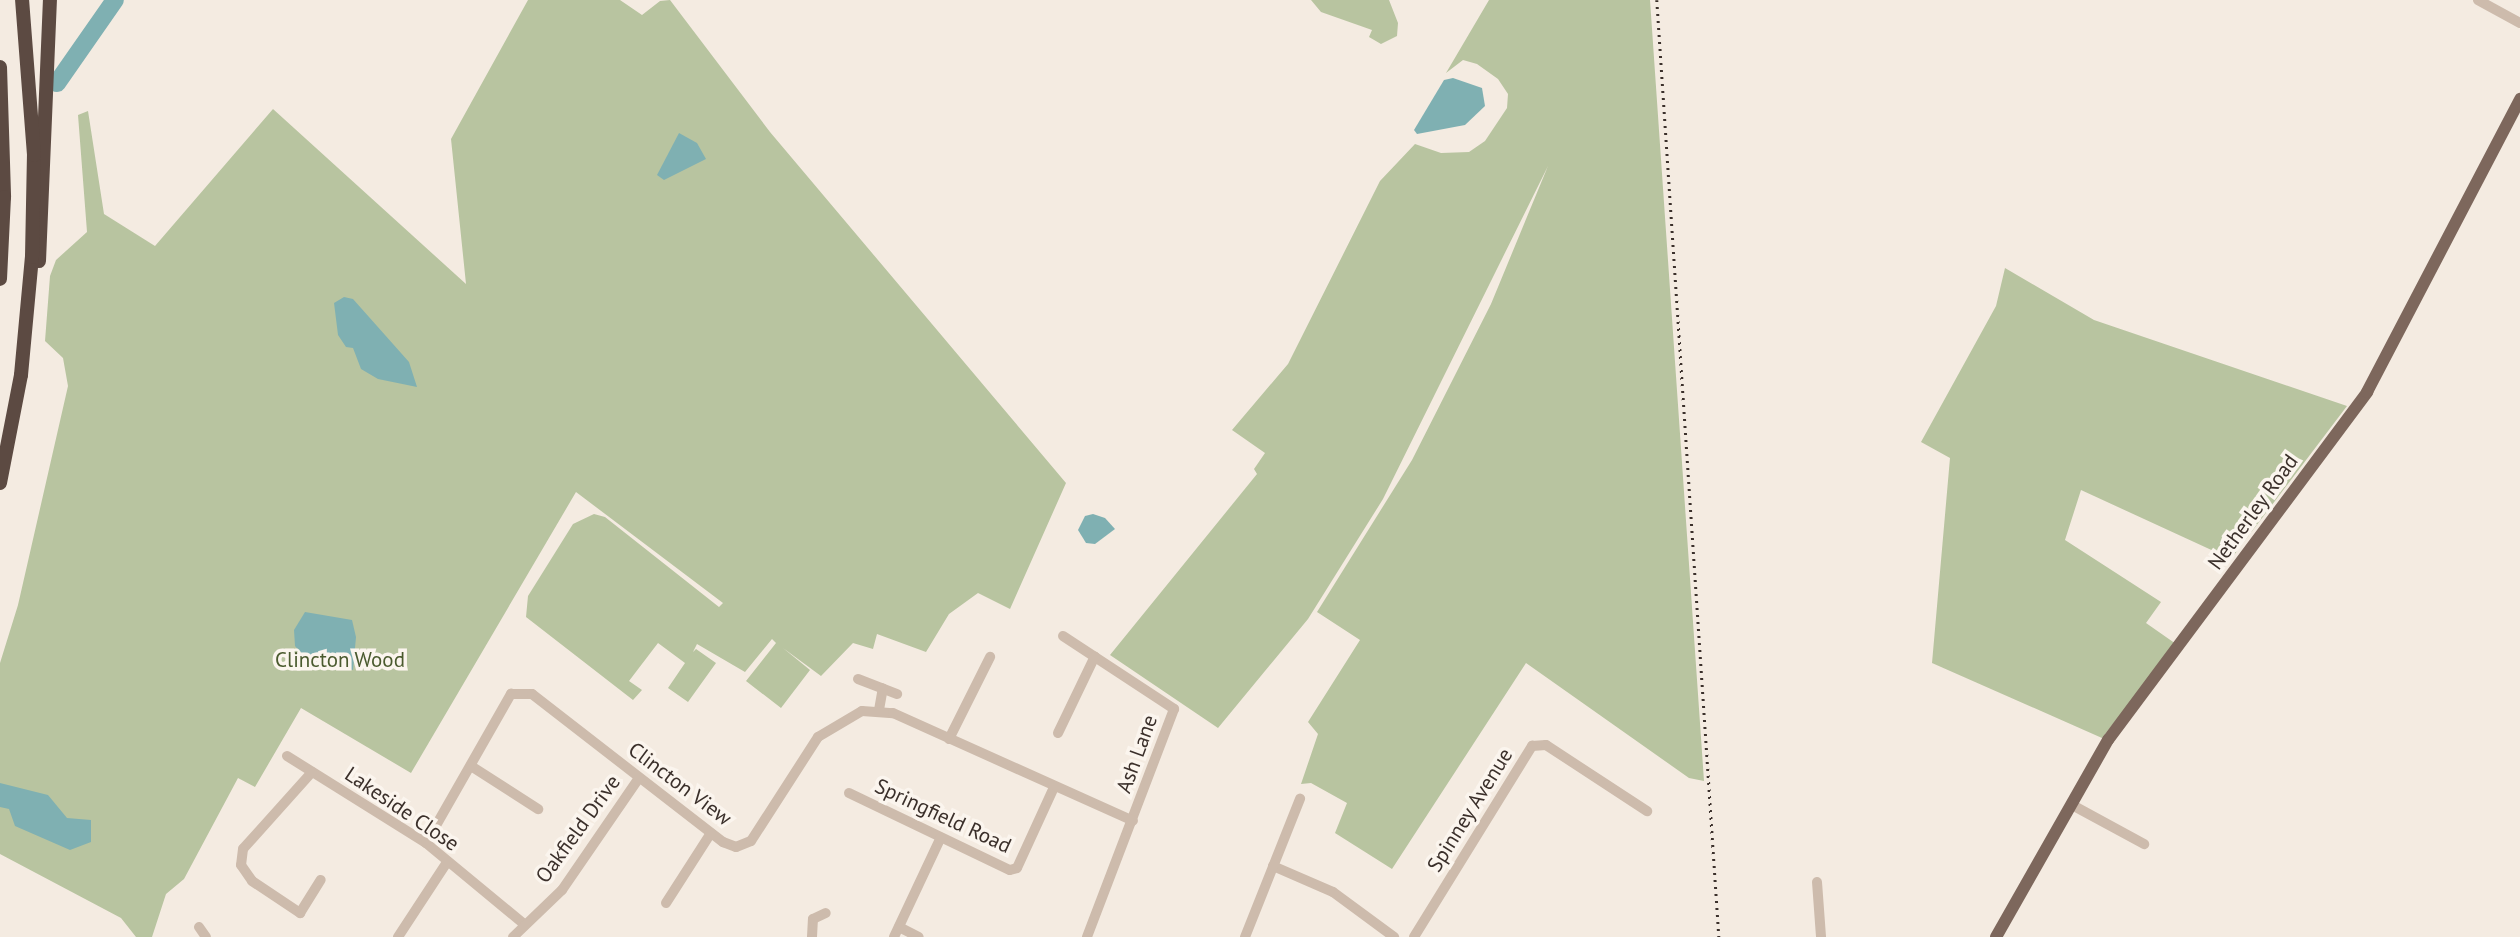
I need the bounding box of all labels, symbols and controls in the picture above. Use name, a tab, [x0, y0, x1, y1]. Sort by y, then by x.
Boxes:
street label: Netherley Road	[2202, 449, 2304, 575]
park label: Clincton Wood	[275, 647, 405, 673]
street label: Ash Lane	[1111, 712, 1163, 796]
street label: Clincton View	[623, 737, 737, 831]
street label: Spinney Avenue	[1422, 743, 1518, 877]
street label: Lakeside Close	[340, 762, 464, 856]
street label: Oakfield Drive	[530, 770, 626, 888]
street label: Springfield Road	[871, 773, 1015, 859]

